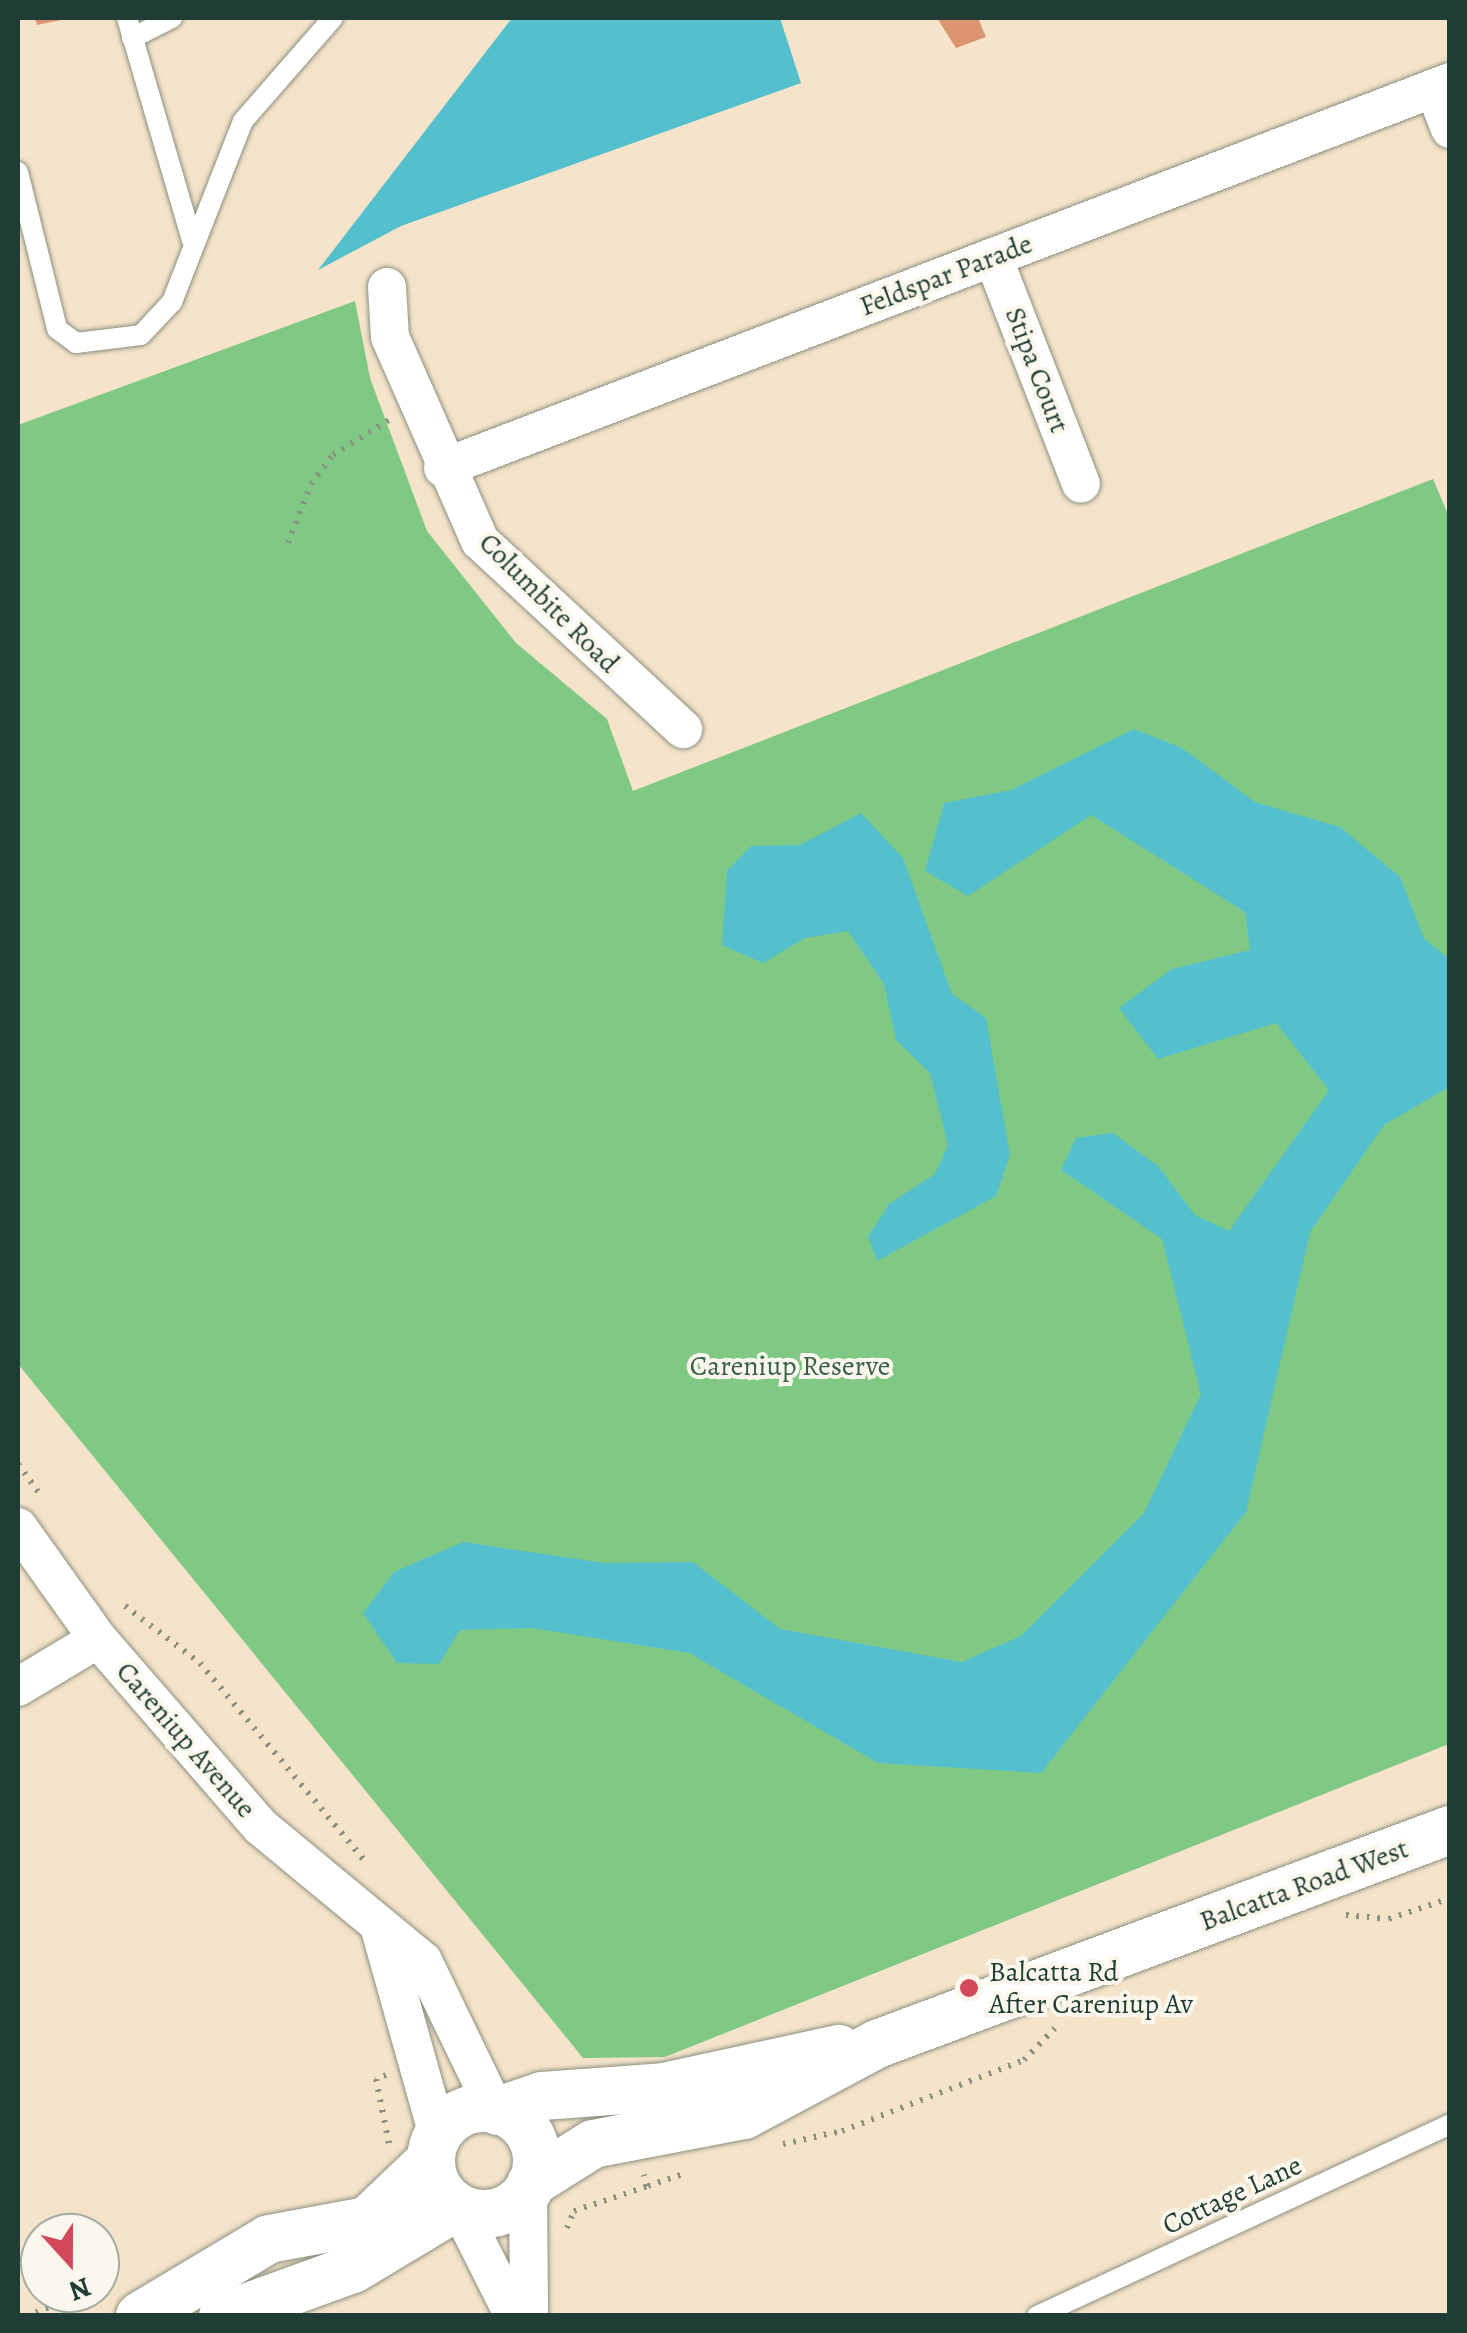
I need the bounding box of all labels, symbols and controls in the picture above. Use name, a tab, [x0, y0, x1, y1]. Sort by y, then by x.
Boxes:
street label: Feldspar Parade	[855, 227, 1037, 323]
street label: Stipa Court	[998, 303, 1076, 437]
street label: Columbite Road	[472, 526, 626, 680]
park label: Careniup Reserve	[690, 1349, 890, 1383]
street label: Careniup Avenue	[109, 1655, 263, 1825]
street label: Balcatta Road West	[1195, 1832, 1413, 1938]
place label: Balcatta Rd After Careniup Av	[989, 1955, 1193, 2021]
marker: Balcatta Rd After Careniup Av	[958, 1977, 980, 1999]
street label: Cottage Lane	[1157, 2148, 1307, 2242]
north arrow	[20, 2213, 120, 2313]
text: N	[64, 2268, 96, 2311]

